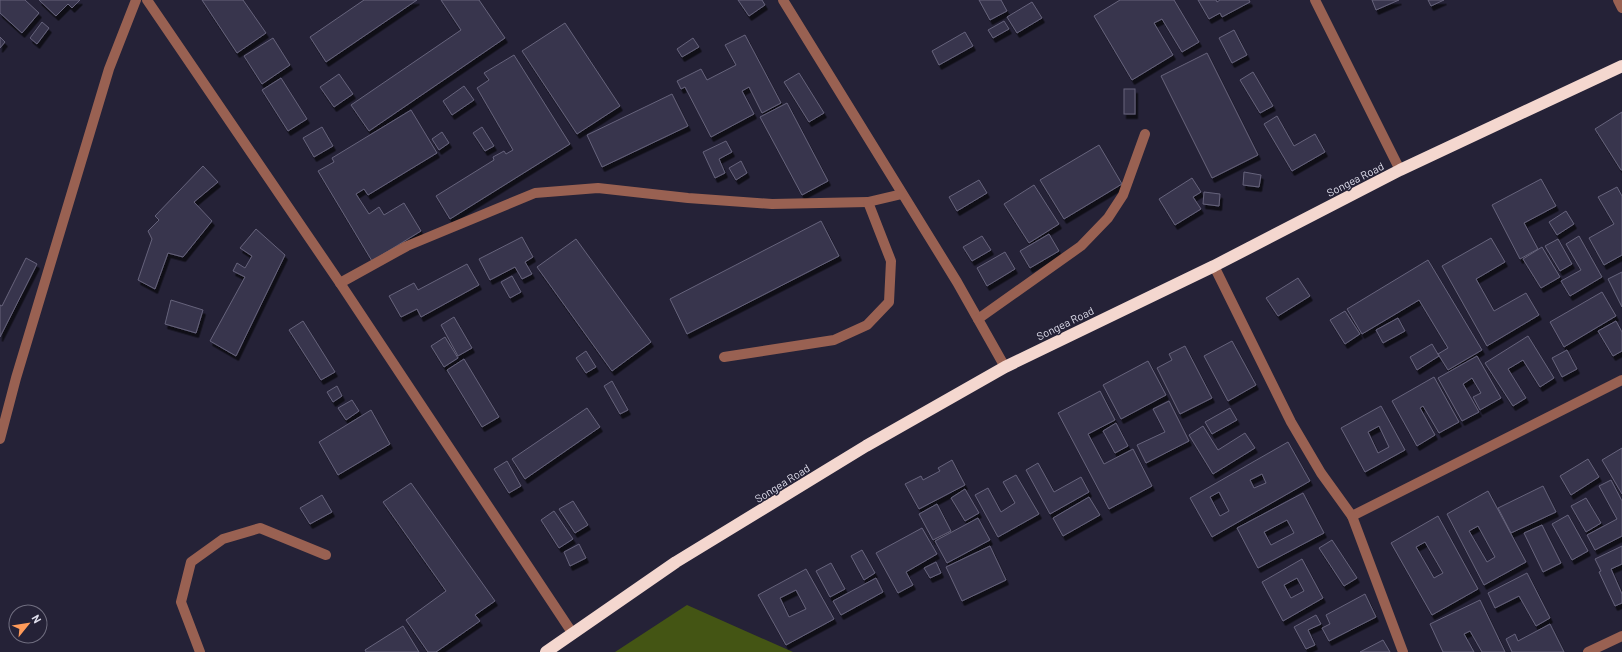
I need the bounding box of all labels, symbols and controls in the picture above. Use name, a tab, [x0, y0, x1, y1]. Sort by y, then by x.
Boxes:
street label: Songea Road	[1324, 159, 1386, 199]
street label: Songea Road	[1034, 304, 1096, 342]
street label: Songea Road	[752, 461, 812, 505]
north arrow	[8, 604, 48, 644]
text: N	[30, 612, 45, 625]

